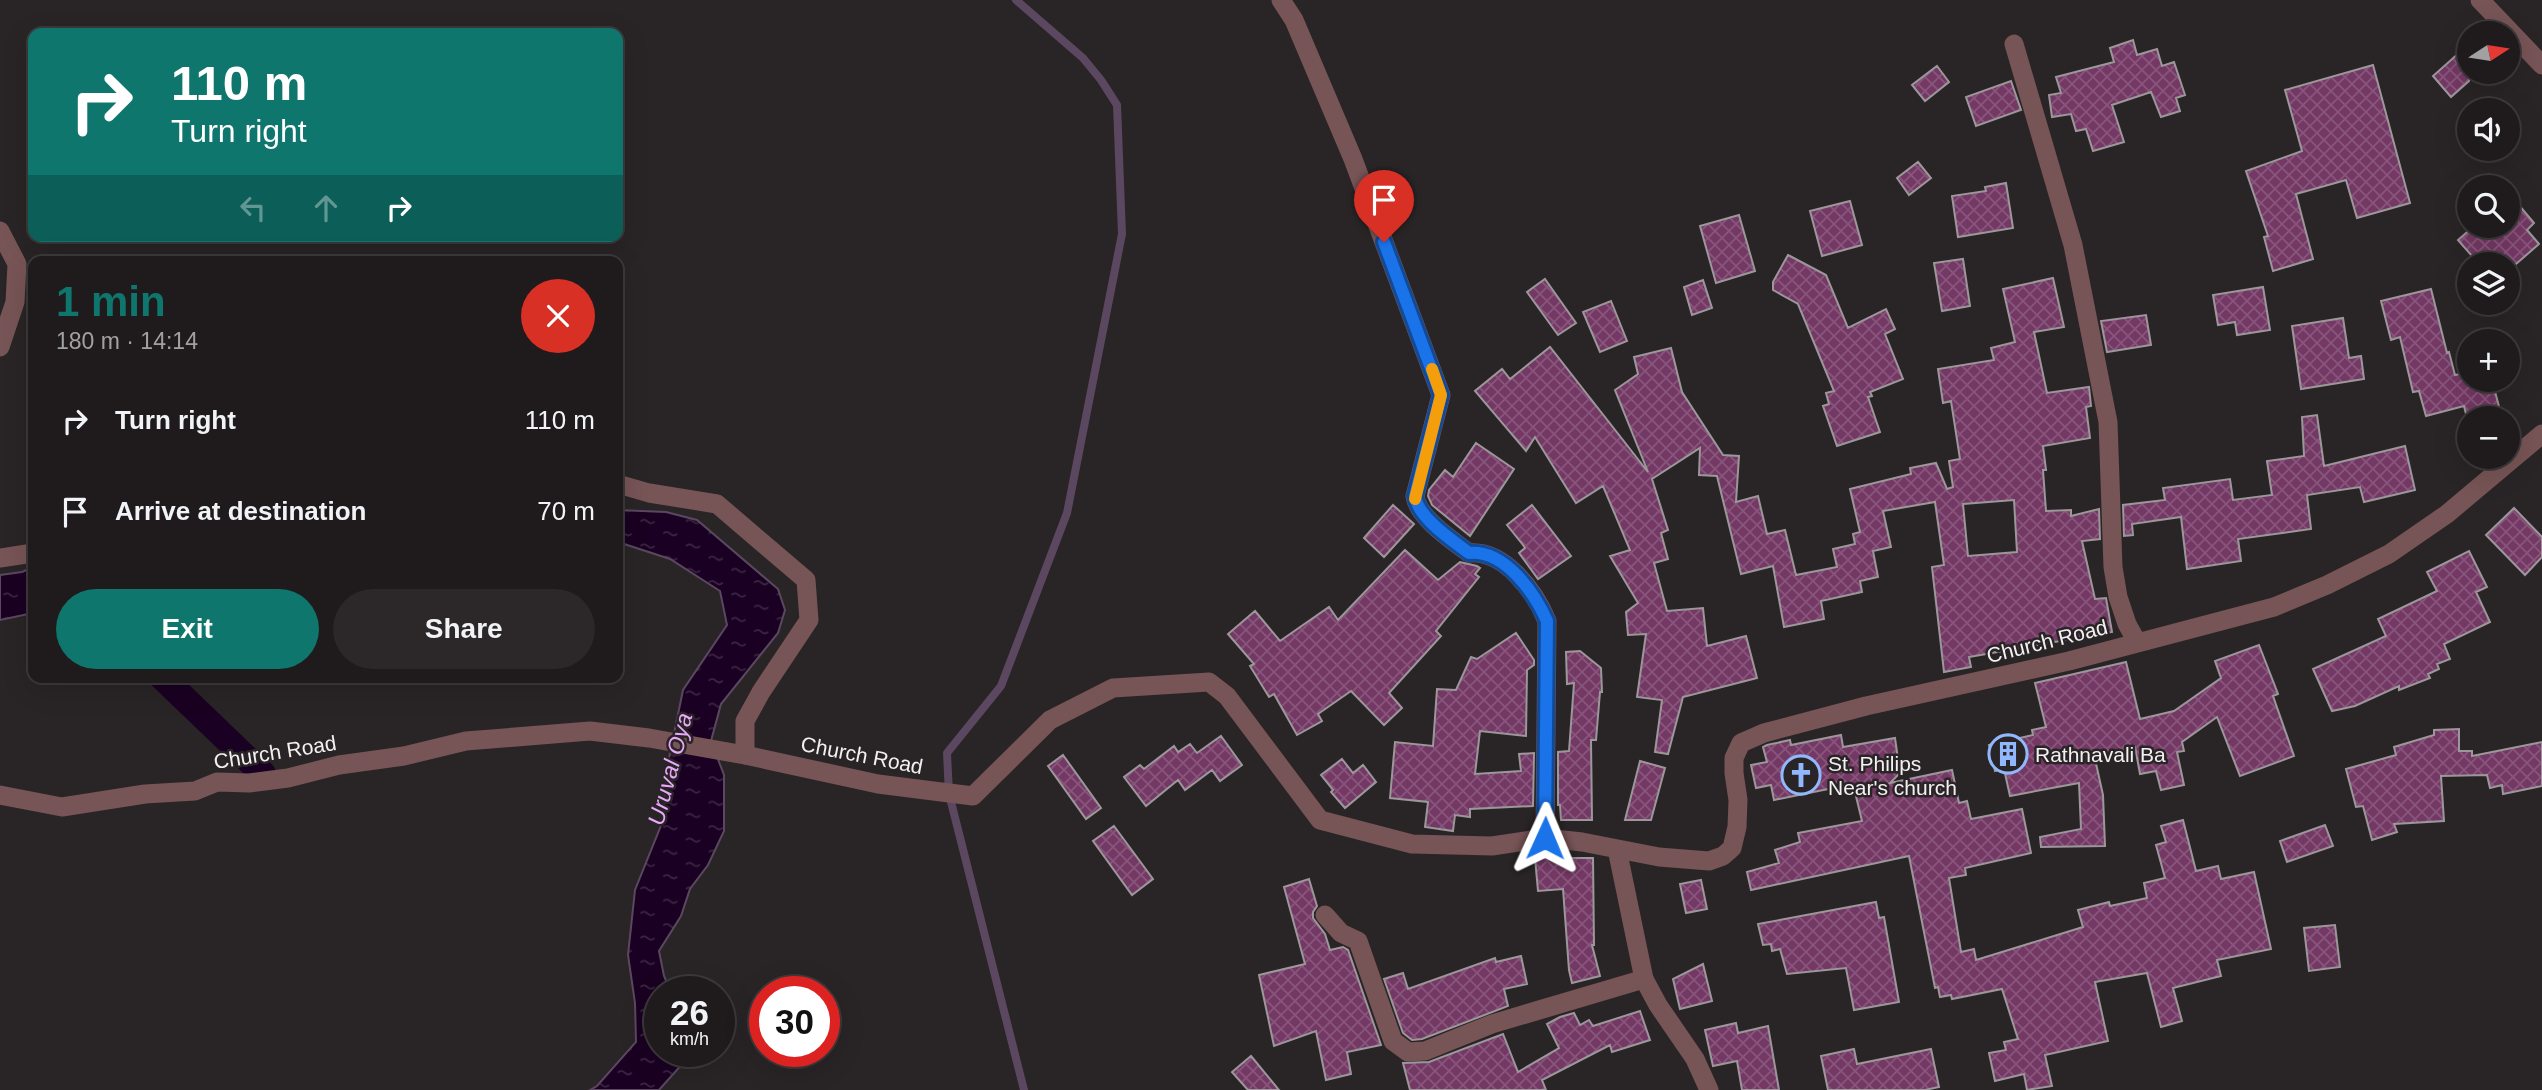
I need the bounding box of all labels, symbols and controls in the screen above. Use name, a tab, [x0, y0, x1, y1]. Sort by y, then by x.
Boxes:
north arrow	[2457, 21, 2520, 84]
map controls	[2457, 21, 2520, 469]
icon: right	[56, 56, 147, 147]
text: 110 m	[171, 56, 307, 110]
button: sound	[2457, 98, 2520, 161]
text: Turn right	[171, 113, 307, 149]
pin	[1354, 170, 1414, 242]
button: search	[2457, 175, 2520, 238]
icon: arrive	[1365, 181, 1403, 219]
icon: left	[234, 189, 272, 227]
icon: ahead	[307, 189, 345, 227]
icon: right	[380, 189, 418, 227]
button: layers	[2457, 252, 2520, 315]
text: 1 min	[56, 278, 166, 325]
button: close	[521, 279, 595, 353]
text: 180 m · 14:14	[56, 328, 198, 354]
button: +	[2457, 329, 2520, 392]
icon: right	[56, 402, 94, 440]
text: Turn right	[115, 405, 236, 435]
text: 110 m	[525, 405, 595, 435]
button: −	[2457, 406, 2520, 469]
icon: arrive	[56, 493, 94, 531]
text: Arrive at destination	[115, 496, 366, 526]
text: 70 m	[537, 496, 595, 526]
button: Exit	[56, 589, 319, 669]
button: Share	[333, 589, 595, 669]
street label: Church Road	[1984, 615, 2110, 667]
water label: Uruval Oya	[643, 710, 697, 828]
street label: Church Road	[212, 731, 338, 773]
street label: Church Road	[799, 732, 925, 778]
building icon: Rathnavali Ba	[1987, 733, 2029, 775]
place label: Rathnavali Ba	[2035, 743, 2166, 766]
place label: St. Philips Near's church	[1828, 752, 1957, 799]
church icon: St. Philips Near's church	[1780, 754, 1822, 796]
position arrow	[1508, 801, 1582, 875]
speed limit sign: 30	[749, 976, 840, 1067]
text: 26	[670, 993, 709, 1032]
text: km/h	[670, 1029, 709, 1049]

